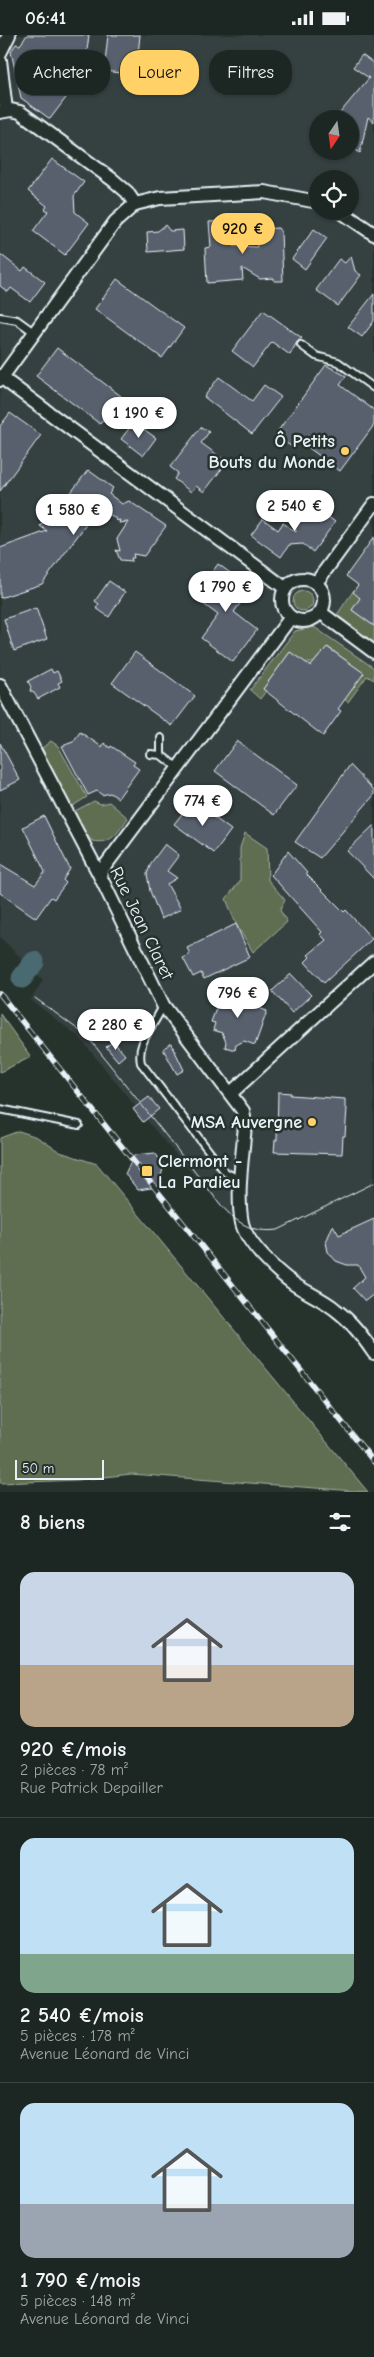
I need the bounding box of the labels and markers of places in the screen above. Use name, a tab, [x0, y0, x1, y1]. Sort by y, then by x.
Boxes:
pin: 920 €	[208, 213, 278, 255]
pin: 1 190 €	[93, 397, 185, 439]
place label: Ô Petits Bouts du Monde	[208, 430, 335, 473]
marker: Ô Petits Bouts du Monde	[339, 445, 351, 457]
pin: 2 540 €	[249, 489, 341, 532]
pin: 1 580 €	[28, 493, 120, 536]
pin: 1 790 €	[180, 571, 272, 613]
pin: 774 €	[168, 785, 238, 827]
pin: 796 €	[203, 977, 273, 1019]
pin: 2 280 €	[70, 1009, 162, 1051]
place label: MSA Auvergne	[191, 1112, 302, 1133]
marker: MSA Auvergne	[306, 1116, 318, 1128]
place label: Clermont - La Pardieu	[158, 1151, 242, 1193]
marker: Clermont - La Pardieu	[140, 1164, 154, 1178]

